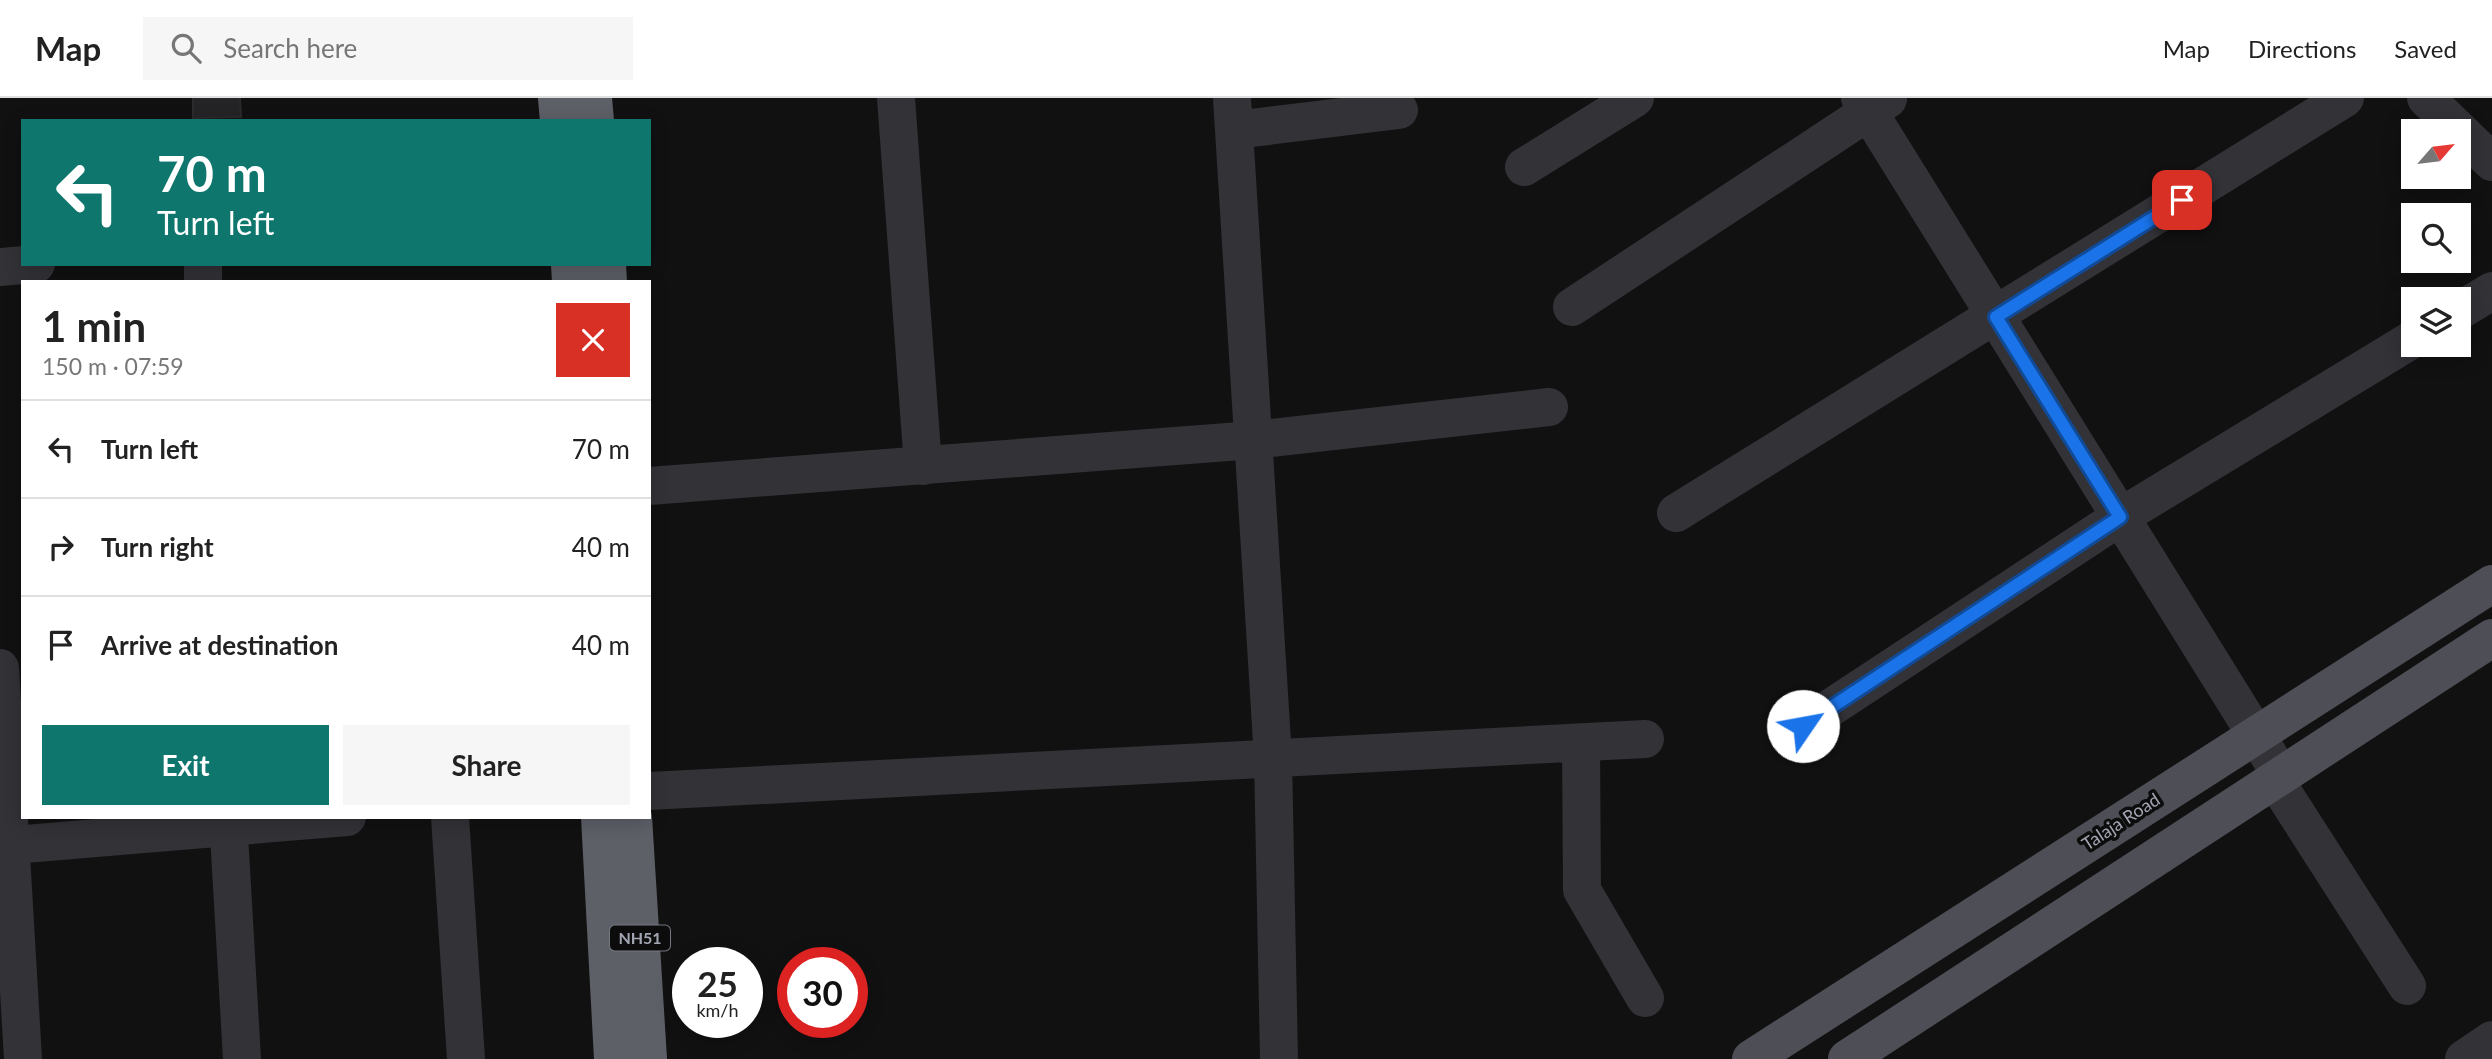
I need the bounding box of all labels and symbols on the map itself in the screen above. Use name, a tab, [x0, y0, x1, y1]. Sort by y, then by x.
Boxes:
north arrow	[2401, 119, 2471, 189]
pin	[2152, 170, 2212, 230]
position arrow	[1766, 689, 1840, 763]
street label: Talaja Road	[2077, 788, 2164, 854]
road number: NH51	[610, 926, 670, 950]
speed limit sign: 30	[777, 947, 868, 1038]

